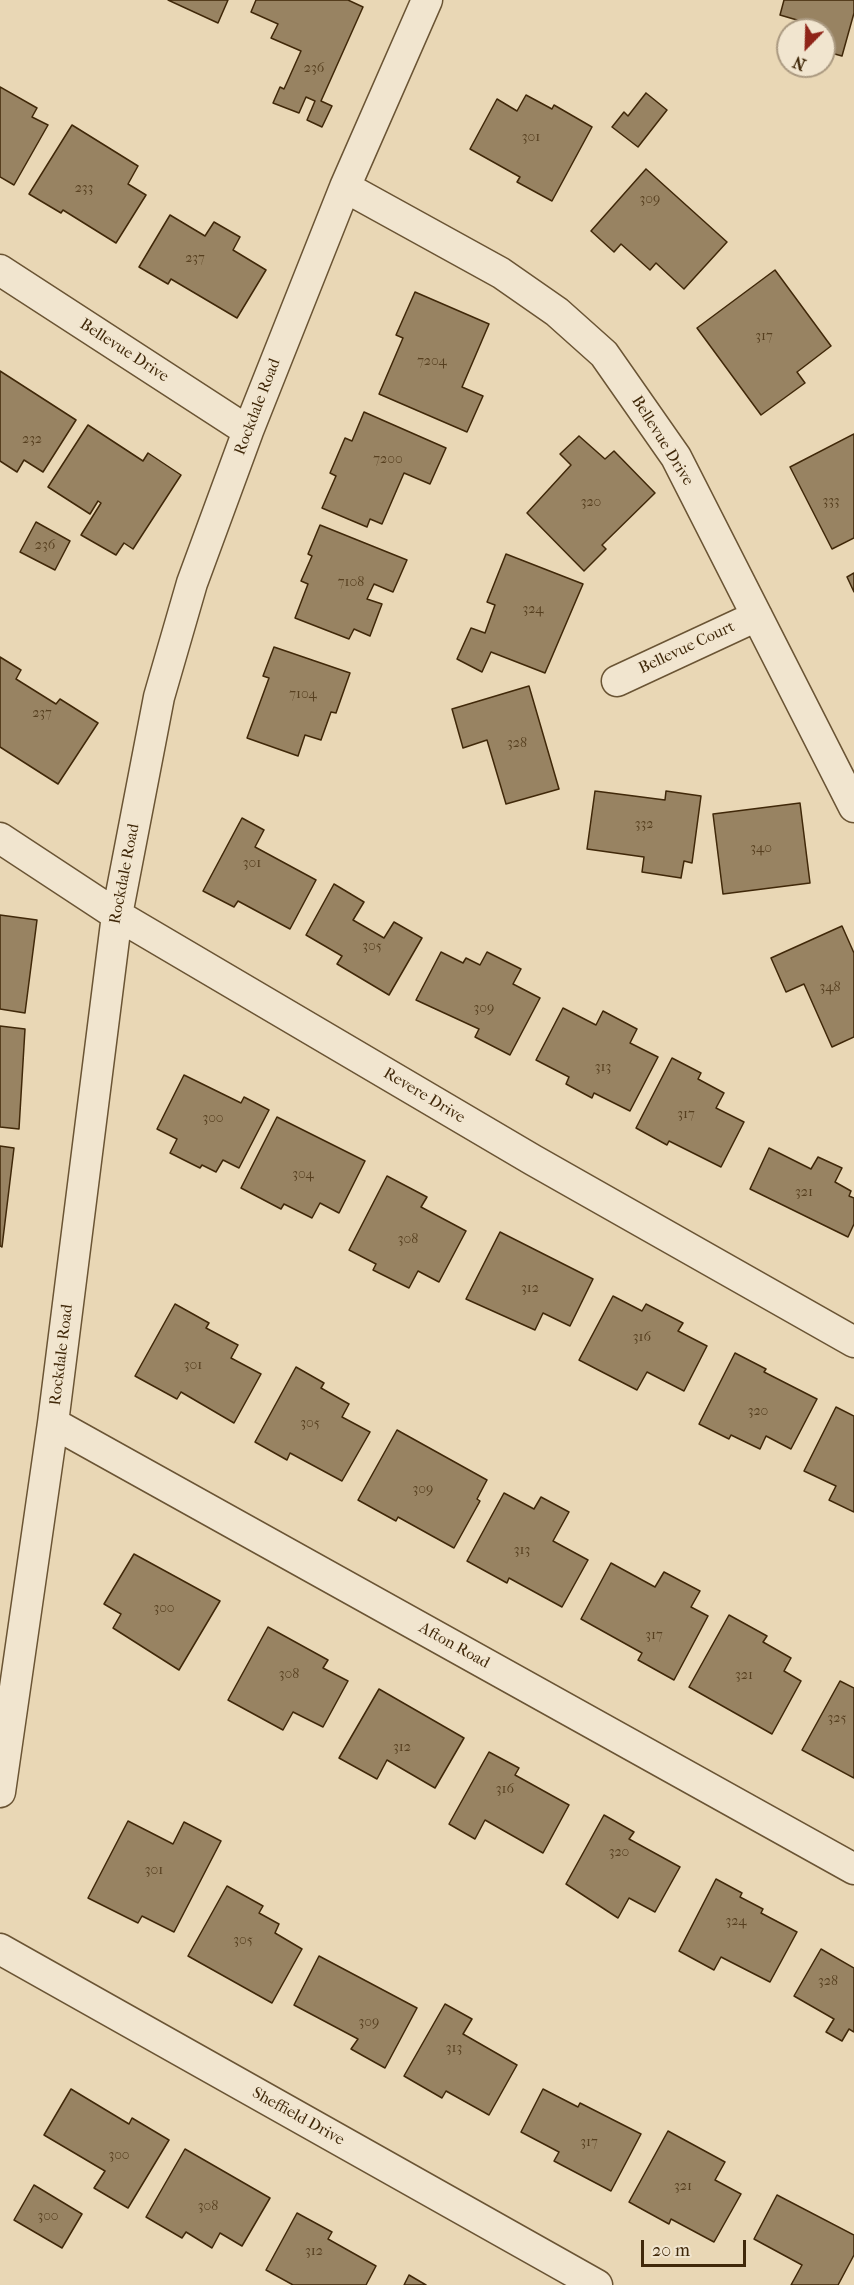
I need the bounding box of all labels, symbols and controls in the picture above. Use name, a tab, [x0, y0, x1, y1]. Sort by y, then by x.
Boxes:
north arrow	[776, 18, 836, 78]
text: N	[790, 52, 809, 74]
house number: 236	[304, 61, 324, 77]
house number: 301	[522, 130, 540, 146]
house number: 233	[75, 181, 93, 197]
house number: 309	[640, 192, 660, 208]
house number: 237	[185, 251, 205, 267]
street label: Bellevue Drive	[76, 315, 172, 387]
house number: 317	[755, 329, 773, 345]
house number: 7204	[417, 354, 447, 370]
street label: Rockdale Road	[231, 356, 285, 458]
street label: Bellevue Drive	[627, 393, 697, 489]
house number: 232	[22, 432, 42, 448]
house number: 7200	[373, 452, 403, 468]
house number: 333	[822, 494, 840, 510]
house number: 320	[581, 495, 601, 511]
house number: 236	[35, 538, 55, 554]
house number: 7108	[338, 575, 364, 591]
house number: 324	[522, 602, 544, 618]
street label: Bellevue Court	[636, 617, 738, 679]
house number: 7104	[289, 687, 317, 703]
house number: 237	[32, 706, 52, 722]
house number: 328	[507, 736, 527, 752]
house number: 332	[635, 817, 653, 833]
street label: Rockdale Road	[106, 822, 144, 926]
house number: 340	[750, 841, 772, 857]
house number: 301	[243, 856, 261, 872]
house number: 305	[362, 939, 382, 955]
house number: 348	[819, 980, 841, 996]
house number: 309	[474, 1001, 494, 1017]
house number: 313	[595, 1060, 611, 1076]
street label: Revere Drive	[380, 1064, 468, 1128]
house number: 317	[677, 1107, 695, 1123]
house number: 300	[202, 1111, 224, 1127]
house number: 304	[292, 1167, 314, 1183]
house number: 321	[795, 1185, 813, 1201]
house number: 308	[398, 1232, 418, 1248]
house number: 312	[521, 1281, 539, 1297]
street label: Rockdale Road	[46, 1303, 78, 1407]
house number: 316	[633, 1330, 651, 1346]
house number: 301	[184, 1358, 202, 1374]
house number: 320	[748, 1404, 768, 1420]
house number: 305	[300, 1416, 320, 1432]
house number: 309	[413, 1482, 433, 1498]
house number: 313	[514, 1543, 530, 1559]
house number: 300	[153, 1601, 175, 1617]
street label: Afton Road	[415, 1619, 493, 1673]
house number: 317	[645, 1628, 663, 1644]
house number: 308	[279, 1667, 299, 1683]
house number: 321	[735, 1668, 753, 1684]
house number: 325	[828, 1711, 846, 1727]
house number: 312	[393, 1740, 411, 1756]
house number: 316	[496, 1782, 514, 1798]
house number: 320	[609, 1845, 629, 1861]
house number: 301	[145, 1863, 163, 1879]
house number: 324	[725, 1914, 747, 1930]
house number: 305	[233, 1933, 253, 1949]
house number: 328	[818, 1974, 838, 1990]
house number: 309	[359, 2015, 379, 2031]
house number: 313	[446, 2041, 462, 2057]
street label: Sheffield Drive	[249, 2084, 347, 2150]
house number: 317	[580, 2135, 598, 2151]
house number: 300	[108, 2148, 130, 2164]
house number: 321	[674, 2179, 692, 2195]
house number: 308	[198, 2199, 218, 2215]
house number: 300	[37, 2209, 59, 2225]
scale bar	[644, 2228, 749, 2266]
text: 20 m	[652, 2240, 690, 2261]
house number: 312	[305, 2244, 323, 2260]

